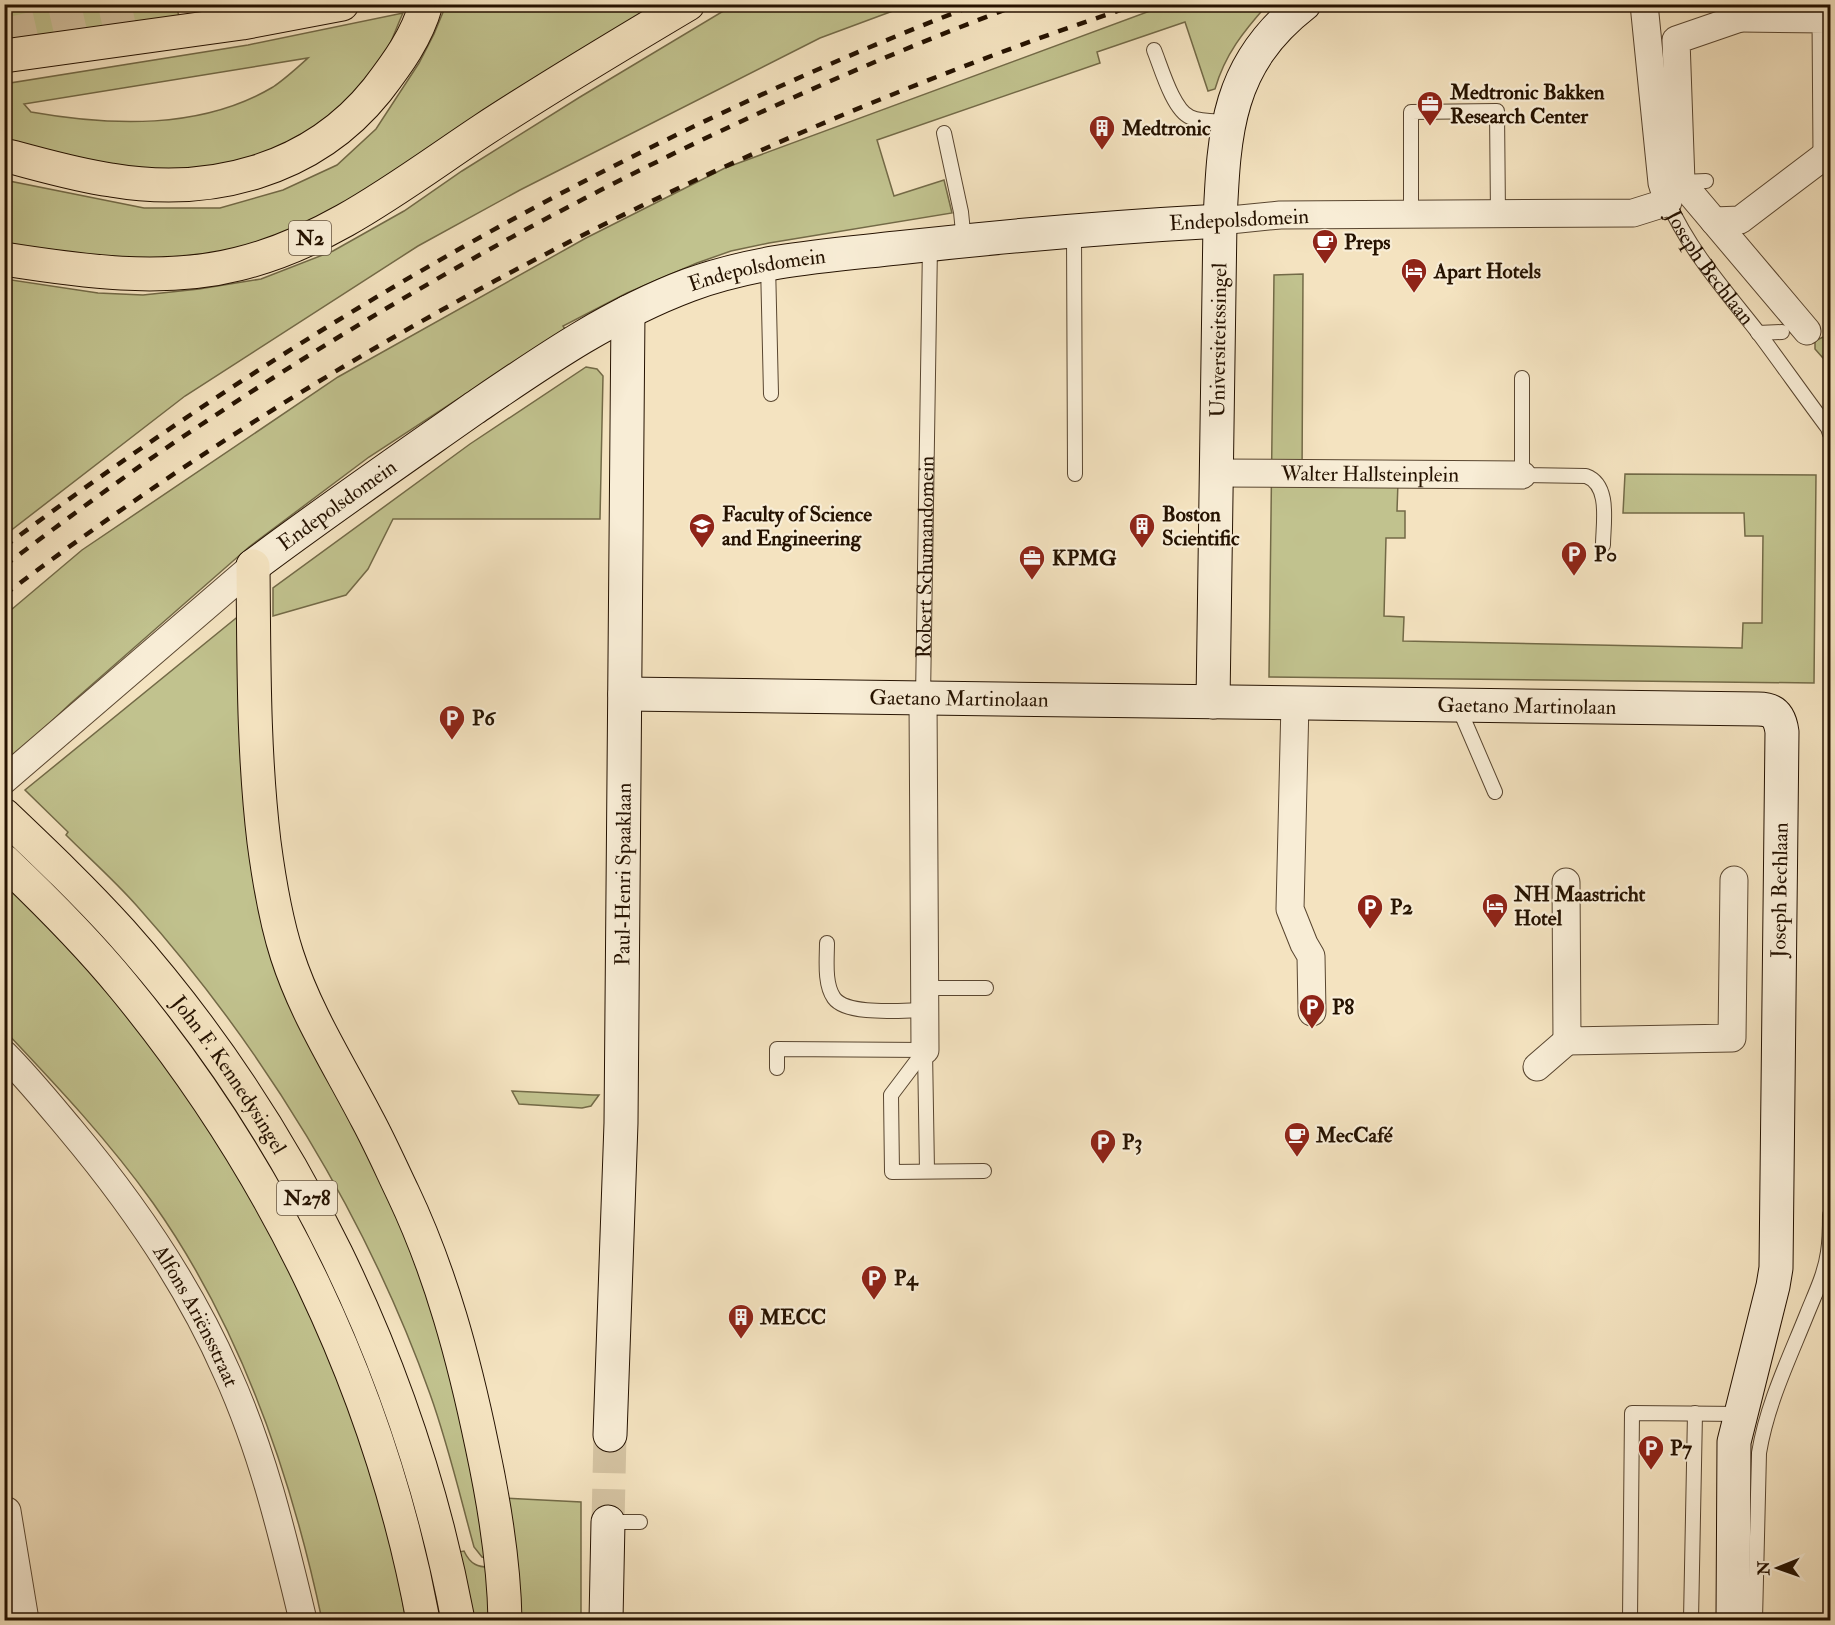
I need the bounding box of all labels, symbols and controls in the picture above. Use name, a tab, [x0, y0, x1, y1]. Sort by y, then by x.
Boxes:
place label: Medtronic Bakken Research Center	[1449, 79, 1605, 130]
office icon: Medtronic Bakken Research Center	[1415, 89, 1445, 127]
building icon: Medtronic	[1087, 113, 1117, 151]
place label: Medtronic	[1121, 115, 1211, 142]
street label: Endepolsdomein	[1168, 203, 1310, 237]
street label: Joseph Bechlaan	[1660, 204, 1761, 331]
road number: N2	[289, 221, 331, 255]
cafe icon: Preps	[1310, 227, 1340, 265]
place label: Preps	[1344, 229, 1390, 256]
street label: Endepolsdomein	[685, 242, 827, 298]
hotel icon: Apart Hotels	[1399, 256, 1429, 294]
place label: Apart Hotels	[1433, 258, 1541, 285]
street label: Universiteitssingel	[1204, 262, 1233, 418]
street label: Endepolsdomein	[272, 453, 402, 557]
street label: Robert Schumandomein	[910, 455, 940, 659]
street label: Walter Hallsteinplein	[1280, 460, 1459, 488]
place label: Faculty of Science and Engineering	[722, 501, 872, 552]
place label: Boston Scientific	[1162, 501, 1240, 552]
school or university icon: Faculty of Science and Engineering	[687, 511, 717, 549]
building icon: Boston Scientific	[1127, 511, 1157, 549]
parking icon: P0	[1559, 539, 1589, 577]
place label: P0	[1594, 541, 1617, 568]
office icon: KPMG	[1017, 543, 1047, 581]
place label: KPMG	[1052, 545, 1117, 572]
street label: Gaetano Martinolaan	[869, 684, 1049, 713]
street label: Gaetano Martinolaan	[1437, 691, 1617, 721]
parking icon: P6	[437, 703, 467, 741]
place label: P6	[472, 705, 496, 732]
street label: Paul-Henri Spaaklaan	[609, 782, 637, 966]
street label: Joseph Bechlaan	[1765, 822, 1795, 959]
place label: NH Maastricht Hotel	[1513, 881, 1646, 932]
hotel icon: NH Maastricht Hotel	[1480, 891, 1510, 929]
parking icon: P2	[1355, 892, 1385, 930]
place label: P2	[1390, 894, 1413, 921]
street label: John F. Kennedysingel	[165, 989, 293, 1159]
parking icon: P8	[1297, 992, 1327, 1030]
place label: P8	[1332, 994, 1354, 1021]
cafe icon: MecCafé	[1282, 1120, 1312, 1158]
place label: MecCafé	[1315, 1122, 1394, 1149]
parking icon: P3	[1088, 1127, 1118, 1165]
place label: P3	[1122, 1129, 1142, 1156]
road number: N278	[277, 1181, 337, 1215]
street label: Alfons Ariënsstraat	[146, 1239, 245, 1391]
parking icon: P4	[859, 1263, 889, 1301]
place label: P4	[894, 1265, 919, 1292]
building icon: MECC	[726, 1302, 756, 1340]
place label: MECC	[759, 1304, 826, 1331]
parking icon: P7	[1636, 1433, 1666, 1471]
place label: P7	[1670, 1435, 1692, 1462]
north arrow	[1748, 1538, 1808, 1598]
text: N	[1754, 1560, 1774, 1577]

